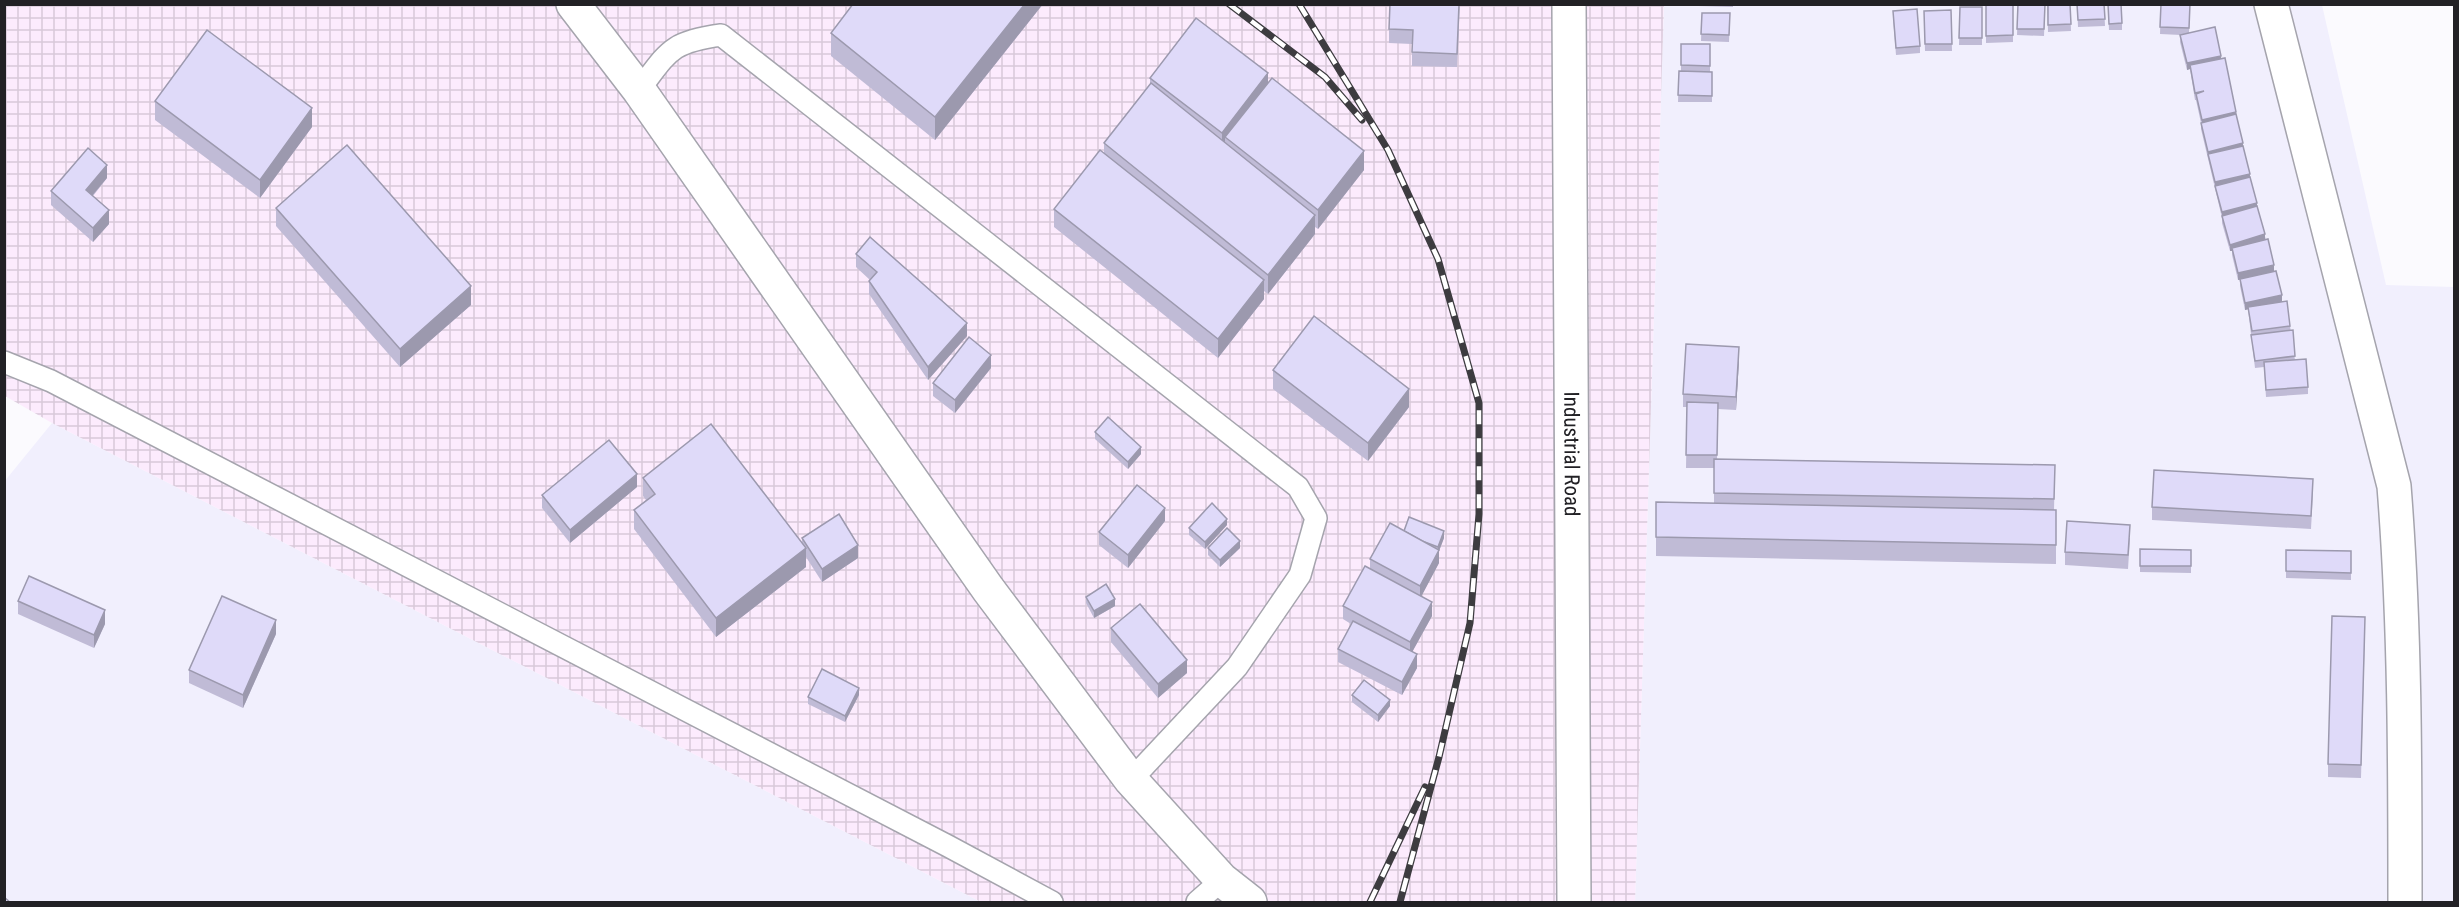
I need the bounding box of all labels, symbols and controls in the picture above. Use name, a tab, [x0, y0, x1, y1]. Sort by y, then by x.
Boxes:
street label: Industrial Road	[1559, 391, 1584, 517]

